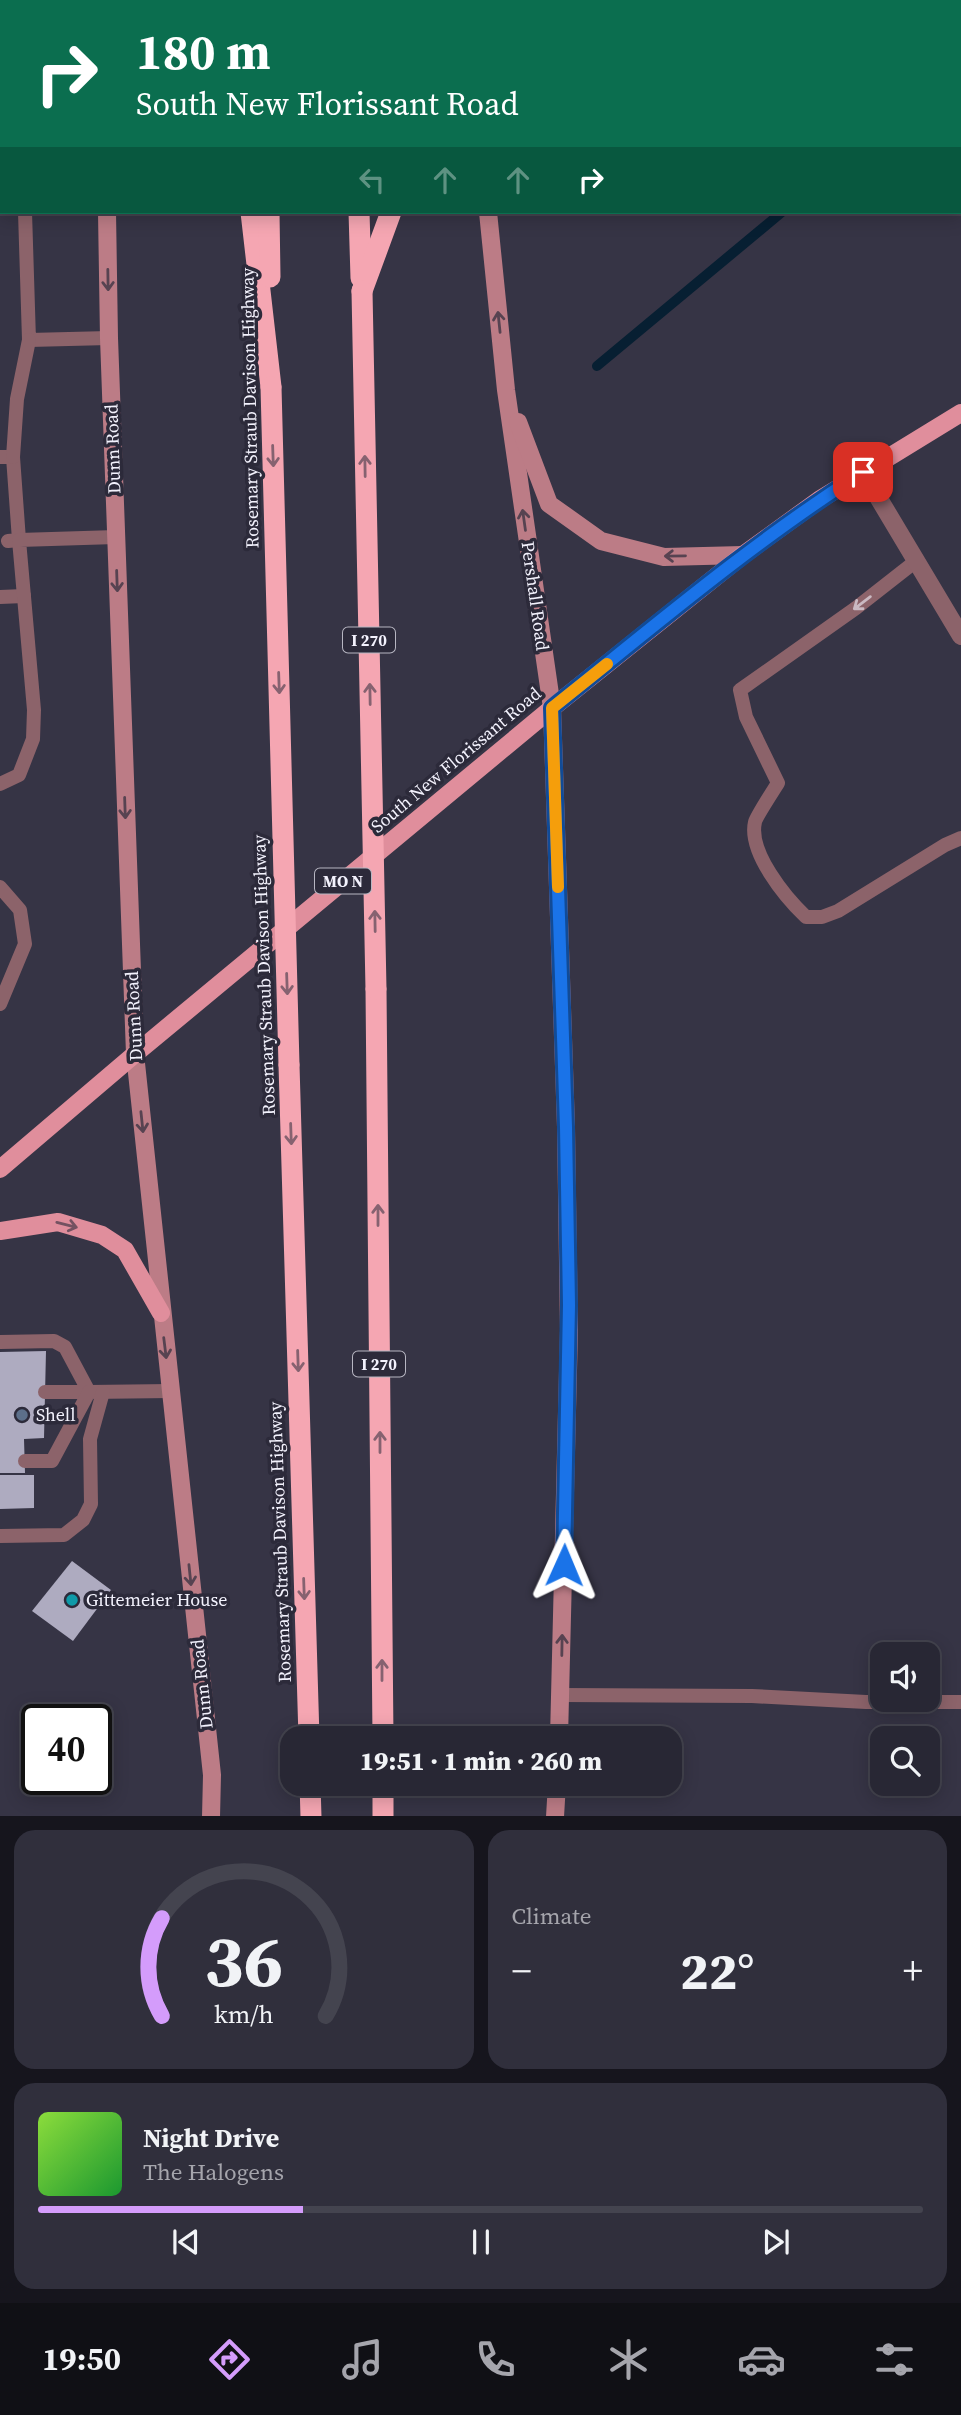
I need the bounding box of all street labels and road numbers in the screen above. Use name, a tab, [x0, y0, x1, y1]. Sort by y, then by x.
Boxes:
street label: Rosemary Straub Davison Highway	[235, 267, 264, 549]
street label: Dunn Road	[98, 404, 127, 494]
street label: Pershall Road	[515, 540, 556, 652]
road number: I 270	[343, 628, 395, 652]
street label: South New Florissant Road	[365, 681, 546, 838]
street label: Rosemary Straub Davison Highway	[246, 833, 281, 1116]
road number: MO N	[315, 868, 371, 894]
street label: Dunn Road	[119, 970, 148, 1062]
road number: I 270	[353, 1352, 405, 1376]
street label: Rosemary Straub Davison Highway	[262, 1400, 297, 1683]
street label: Dunn Road	[184, 1638, 219, 1730]

